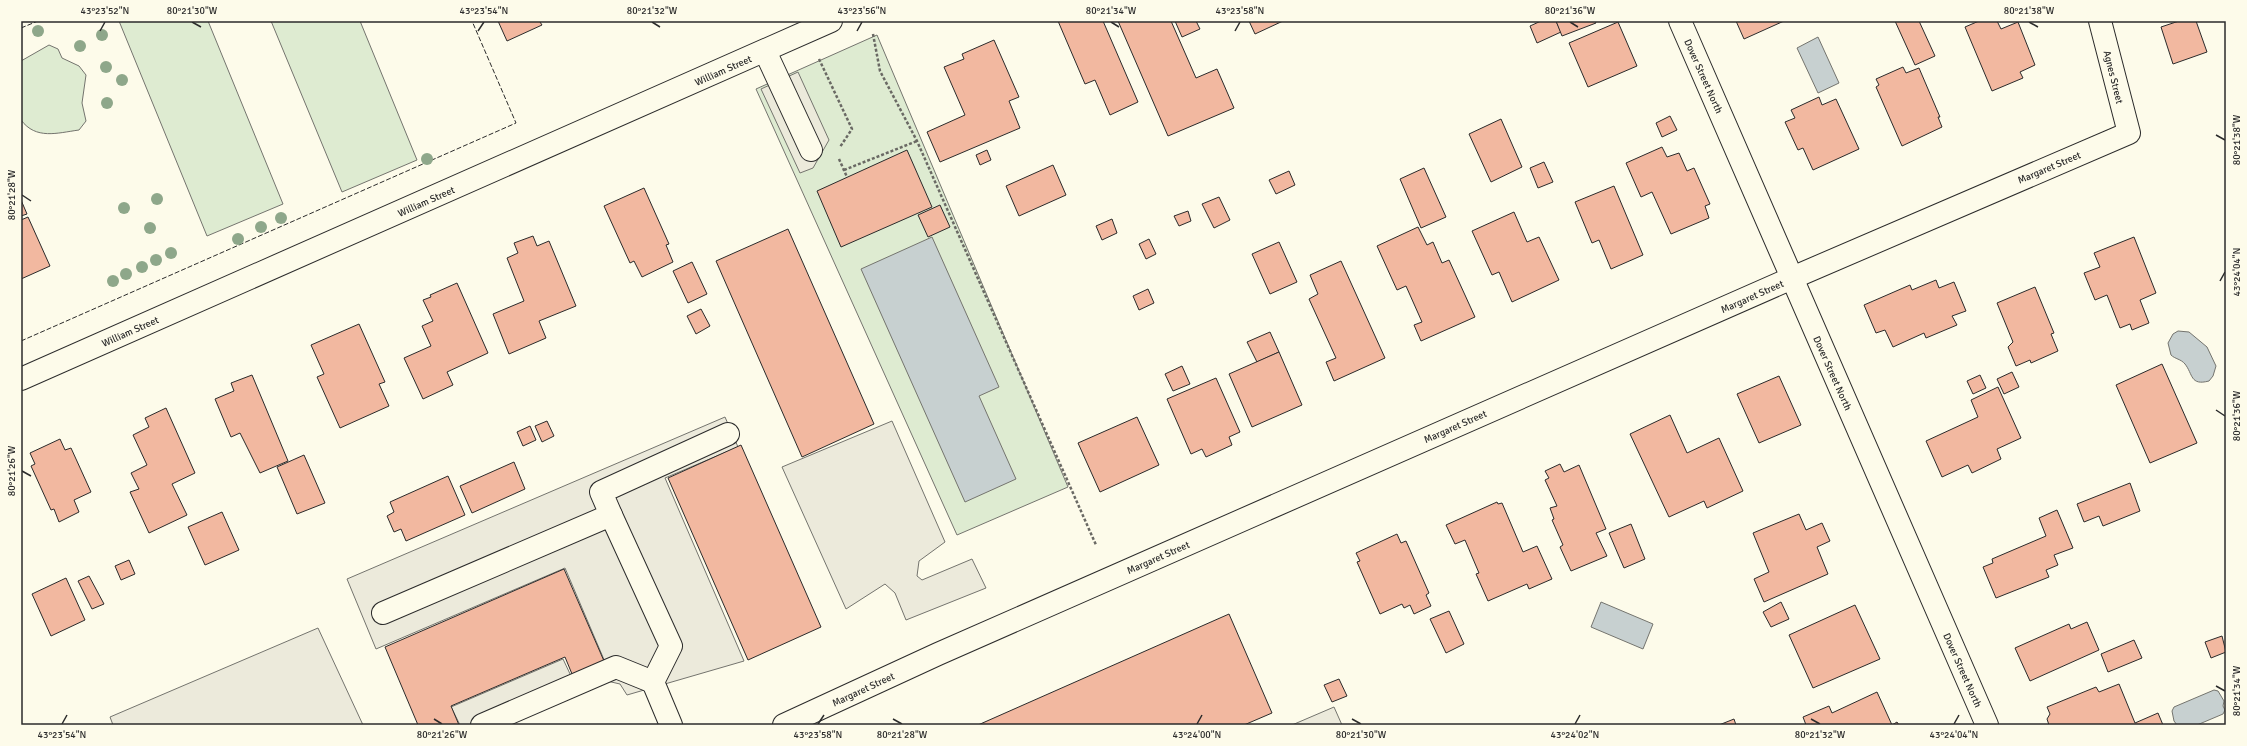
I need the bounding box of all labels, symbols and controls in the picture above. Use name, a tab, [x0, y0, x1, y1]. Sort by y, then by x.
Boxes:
text: 43°23'52"N	[81, 5, 129, 17]
text: 80°21'30"W	[167, 5, 218, 17]
text: 43°23'54"N	[460, 5, 508, 17]
text: 80°21'32"W	[627, 5, 678, 17]
text: 43°23'56"N	[838, 5, 886, 17]
text: 80°21'34"W	[1086, 5, 1137, 17]
text: 43°23'58"N	[1216, 5, 1264, 17]
text: 80°21'36"W	[1545, 5, 1596, 17]
text: 80°21'38"W	[2004, 5, 2055, 17]
street label: Dover Street North	[1681, 37, 1725, 115]
street label: Agnes Street	[2101, 49, 2126, 106]
street label: William Street	[693, 53, 754, 89]
text: 80°21'38"W	[2231, 114, 2243, 165]
street label: Margaret Street	[2016, 149, 2083, 187]
text: 80°21'28"W	[6, 169, 18, 220]
street label: William Street	[396, 184, 457, 220]
text: 43°24'04"N	[2231, 248, 2243, 296]
street label: Margaret Street	[1719, 278, 1786, 316]
street label: William Street	[100, 314, 161, 350]
street label: Dover Street North	[1810, 334, 1854, 412]
text: 80°21'36"W	[2231, 390, 2243, 441]
street label: Margaret Street	[1422, 408, 1489, 446]
text: 80°21'26"W	[6, 445, 18, 496]
street label: Margaret Street	[1125, 539, 1192, 577]
street label: Dover Street North	[1940, 631, 1984, 709]
text: 80°21'34"W	[2231, 665, 2243, 716]
street label: Margaret Street	[830, 670, 897, 710]
text: 43°23'54"N	[38, 729, 86, 741]
text: 80°21'26"W	[417, 729, 468, 741]
text: 43°23'58"N	[794, 729, 842, 741]
text: 80°21'28"W	[877, 729, 928, 741]
text: 43°24'00"N	[1173, 729, 1221, 741]
text: 80°21'30"W	[1336, 729, 1387, 741]
text: 43°24'02"N	[1551, 729, 1599, 741]
text: 80°21'32"W	[1795, 729, 1846, 741]
text: 43°24'04"N	[1930, 729, 1978, 741]

